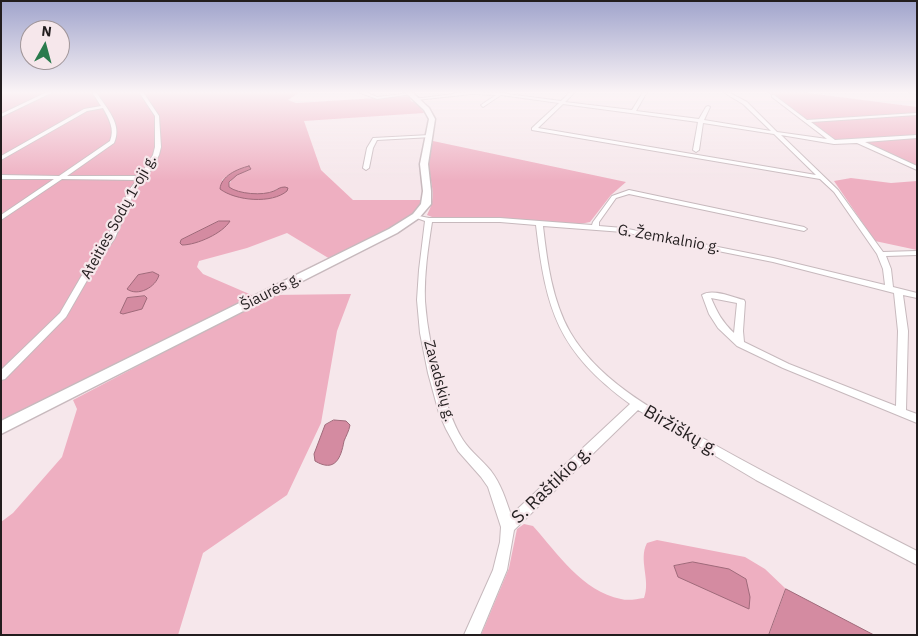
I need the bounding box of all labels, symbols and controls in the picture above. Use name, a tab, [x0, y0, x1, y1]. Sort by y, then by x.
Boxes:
north arrow	[20, 20, 70, 70]
text: N	[41, 22, 53, 41]
street label: Ateities Sodų 1-oji g.	[77, 152, 161, 282]
street label: G. Žemkalnio g.	[616, 221, 722, 257]
street label: Šiaurės g.	[238, 269, 304, 315]
street label: Zavadskių g.	[419, 338, 459, 424]
street label: Biržiškų g.	[640, 401, 722, 461]
street label: S. Raštikio g.	[507, 441, 597, 529]

